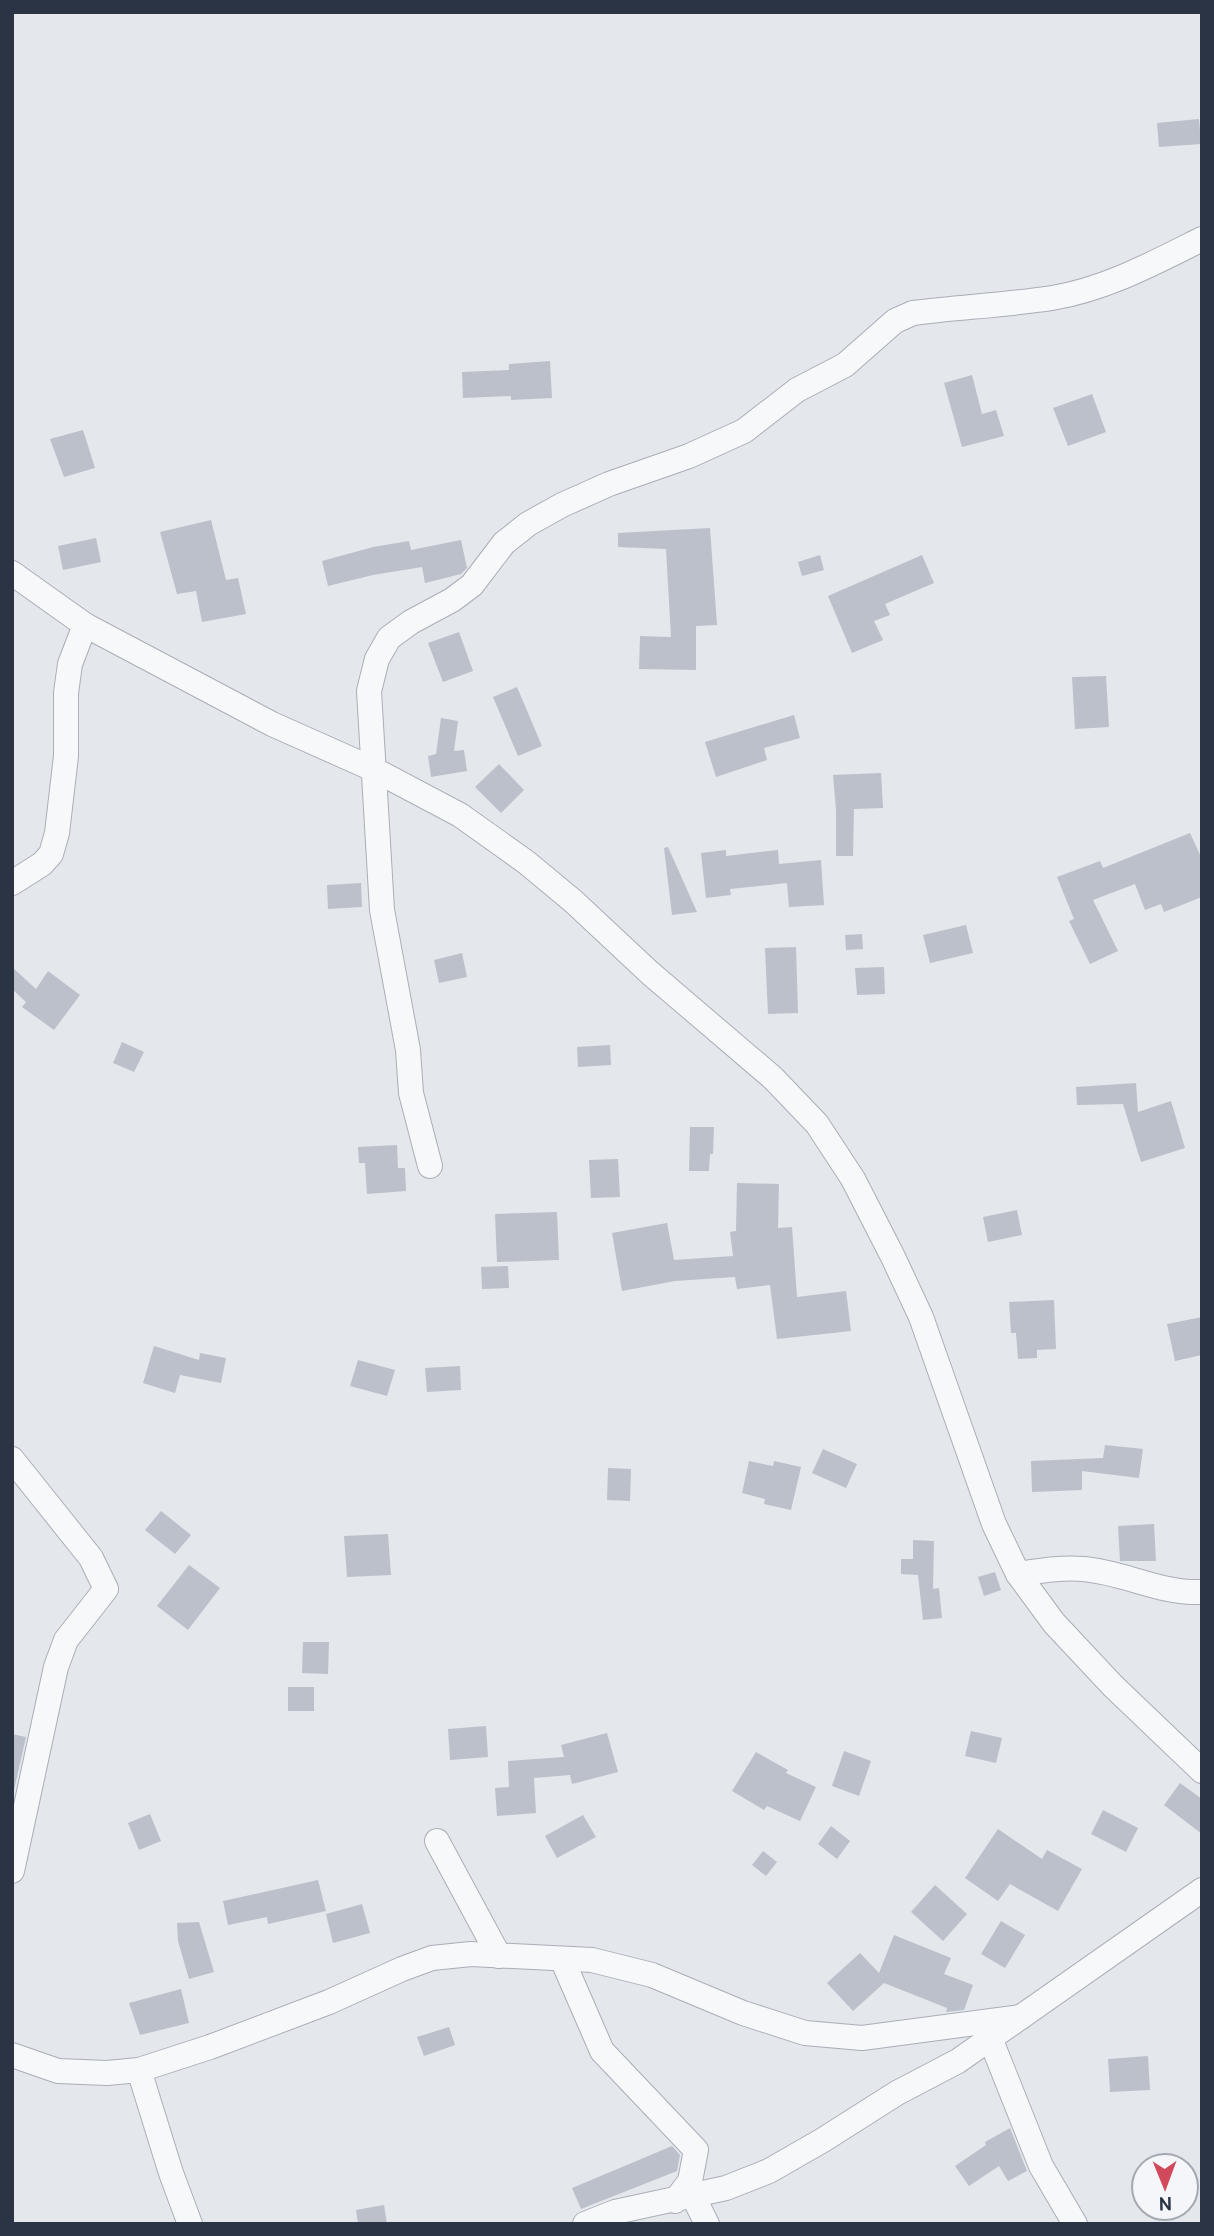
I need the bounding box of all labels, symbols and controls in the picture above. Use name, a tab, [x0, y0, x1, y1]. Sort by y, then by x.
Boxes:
north arrow	[1130, 2152, 1200, 2222]
text: N	[1158, 2192, 1172, 2215]

